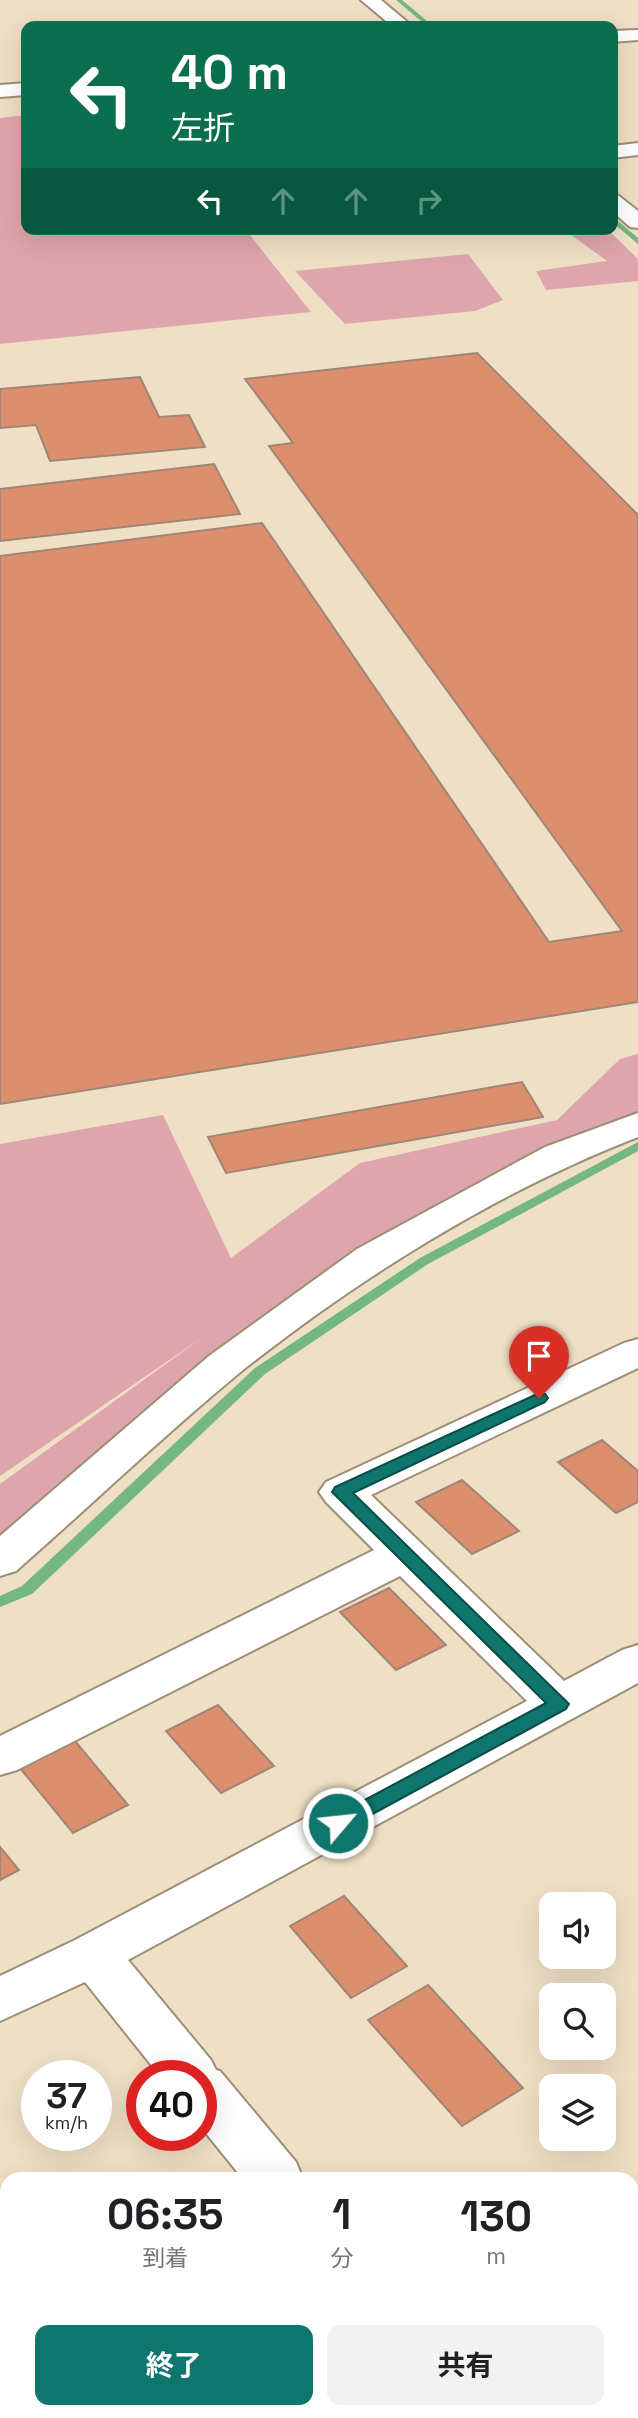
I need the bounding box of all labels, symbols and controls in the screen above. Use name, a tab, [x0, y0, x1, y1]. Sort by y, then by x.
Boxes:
text: 40 m	[171, 41, 288, 103]
icon: left	[56, 49, 147, 140]
text: 左折	[171, 108, 235, 148]
icon: left	[191, 182, 229, 220]
icon: ahead	[264, 182, 302, 220]
icon: ahead	[337, 182, 375, 220]
icon: right	[410, 182, 448, 220]
pin	[509, 1326, 569, 1398]
icon: arrive	[520, 1337, 558, 1375]
position arrow	[301, 1786, 375, 1860]
map controls	[539, 1892, 616, 2151]
button: sound	[539, 1892, 616, 1969]
button: search	[539, 1983, 616, 2060]
speed limit sign: 40	[126, 2060, 217, 2151]
text: 37	[46, 2074, 87, 2118]
button: layers	[539, 2074, 616, 2151]
text: km/h	[45, 2111, 88, 2134]
text: 06:35	[107, 2188, 223, 2241]
text: 1	[332, 2188, 351, 2241]
text: 130	[460, 2190, 532, 2243]
text: m	[486, 2241, 506, 2271]
text: 到着	[142, 2243, 188, 2273]
text: 分	[330, 2243, 353, 2273]
button: 終了	[35, 2325, 313, 2405]
button: 共有	[327, 2325, 604, 2405]

